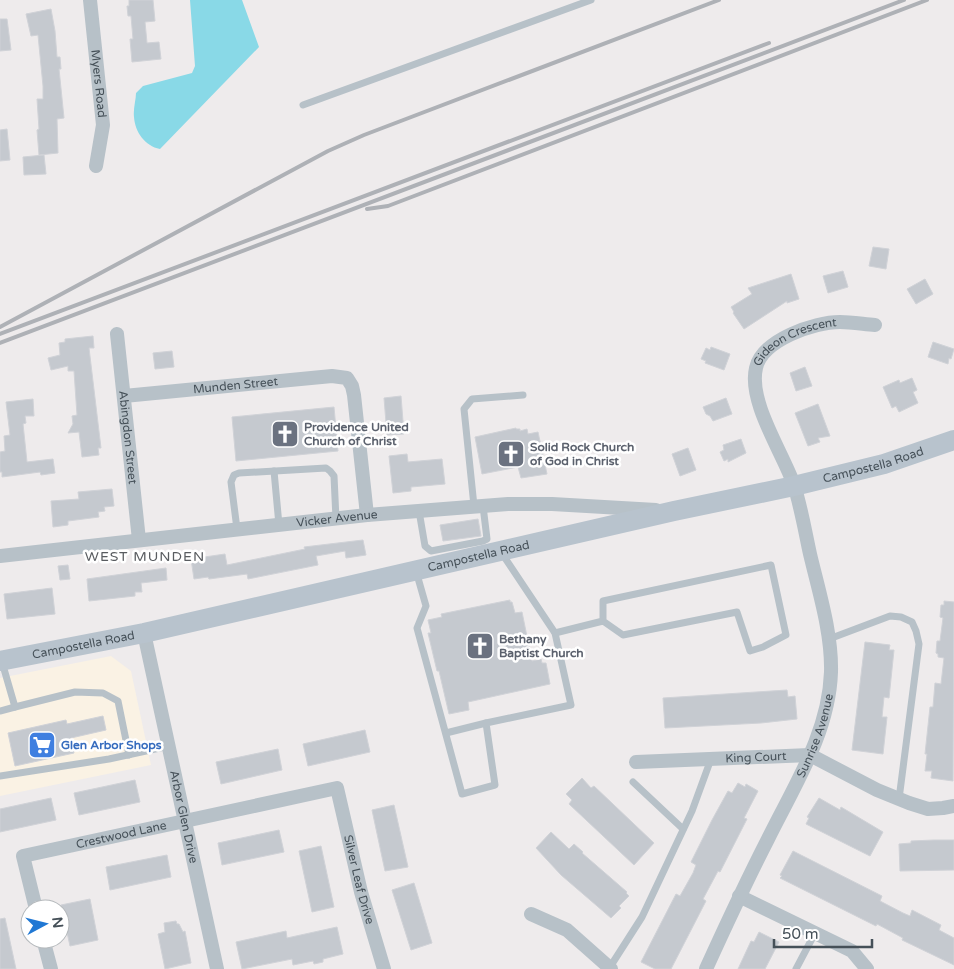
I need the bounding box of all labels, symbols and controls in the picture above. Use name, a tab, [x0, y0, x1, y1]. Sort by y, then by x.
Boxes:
street label: Myers Road	[88, 49, 109, 118]
street label: Gideon Crescent	[750, 315, 837, 368]
street label: Munden Street	[192, 374, 279, 396]
street label: Abingdon Street	[116, 390, 140, 485]
church icon: Providence United Church of Christ	[270, 419, 300, 449]
place label: Providence United Church of Christ	[304, 420, 409, 448]
church icon: Solid Rock Church of God in Christ	[496, 439, 526, 469]
place label: Solid Rock Church of God in Christ	[530, 440, 634, 468]
street label: Campostella Road	[821, 444, 925, 486]
street label: Vicker Avenue	[296, 507, 378, 530]
street label: Campostella Road	[426, 537, 531, 574]
district label: WEST MUNDEN	[85, 548, 205, 565]
street label: Campostella Road	[31, 628, 136, 662]
church icon: Bethany Baptist Church	[465, 631, 495, 661]
place label: Bethany Baptist Church	[499, 632, 584, 661]
street label: Sunrise Avenue	[794, 692, 836, 780]
supermarket icon: Glen Arbor Shops	[27, 730, 57, 760]
place label: Glen Arbor Shops	[61, 738, 162, 753]
street label: King Court	[725, 749, 787, 765]
street label: Arbor Glen Drive	[167, 769, 201, 865]
street label: Crestwood Lane	[75, 818, 168, 851]
street label: Silver Leaf Drive	[341, 833, 377, 926]
north arrow	[20, 899, 70, 949]
text: N	[48, 916, 67, 929]
scale bar	[774, 916, 872, 948]
text: 50 m	[782, 925, 819, 943]

